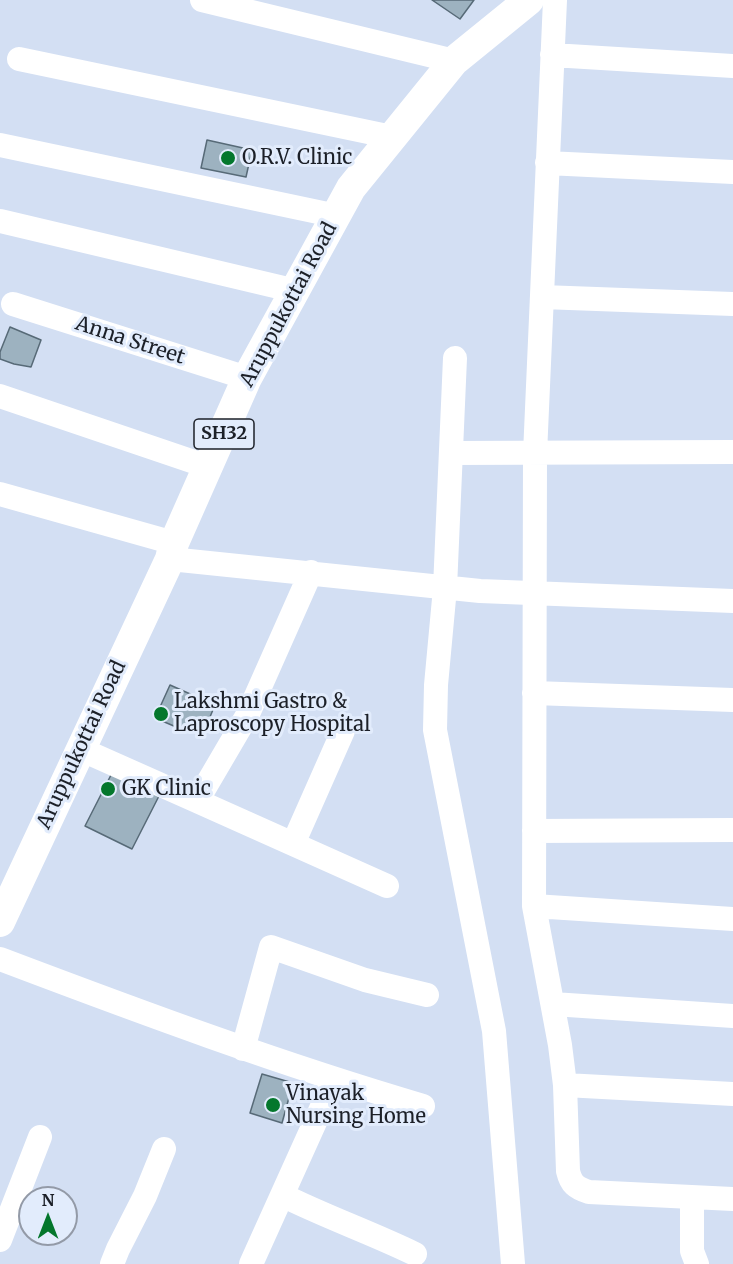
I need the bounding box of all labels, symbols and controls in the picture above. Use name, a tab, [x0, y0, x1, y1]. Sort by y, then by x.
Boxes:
place label: O.R.V. Clinic	[242, 146, 352, 170]
marker: O.R.V. Clinic	[219, 149, 237, 167]
street label: Aruppukottai Road	[235, 219, 343, 391]
street label: Anna Street	[72, 312, 188, 370]
road number: SH32	[194, 419, 254, 449]
street label: Aruppukottai Road	[32, 657, 132, 833]
place label: Lakshmi Gastro & Laproscopy Hospital	[174, 690, 370, 737]
marker: Lakshmi Gastro & Laproscopy Hospital	[152, 705, 170, 723]
place label: GK Clinic	[122, 777, 211, 801]
marker: GK Clinic	[99, 780, 117, 798]
place label: Vinayak Nursing Home	[286, 1082, 426, 1129]
marker: Vinayak Nursing Home	[264, 1096, 282, 1114]
north arrow	[18, 1186, 78, 1246]
text: N	[42, 1190, 54, 1210]

